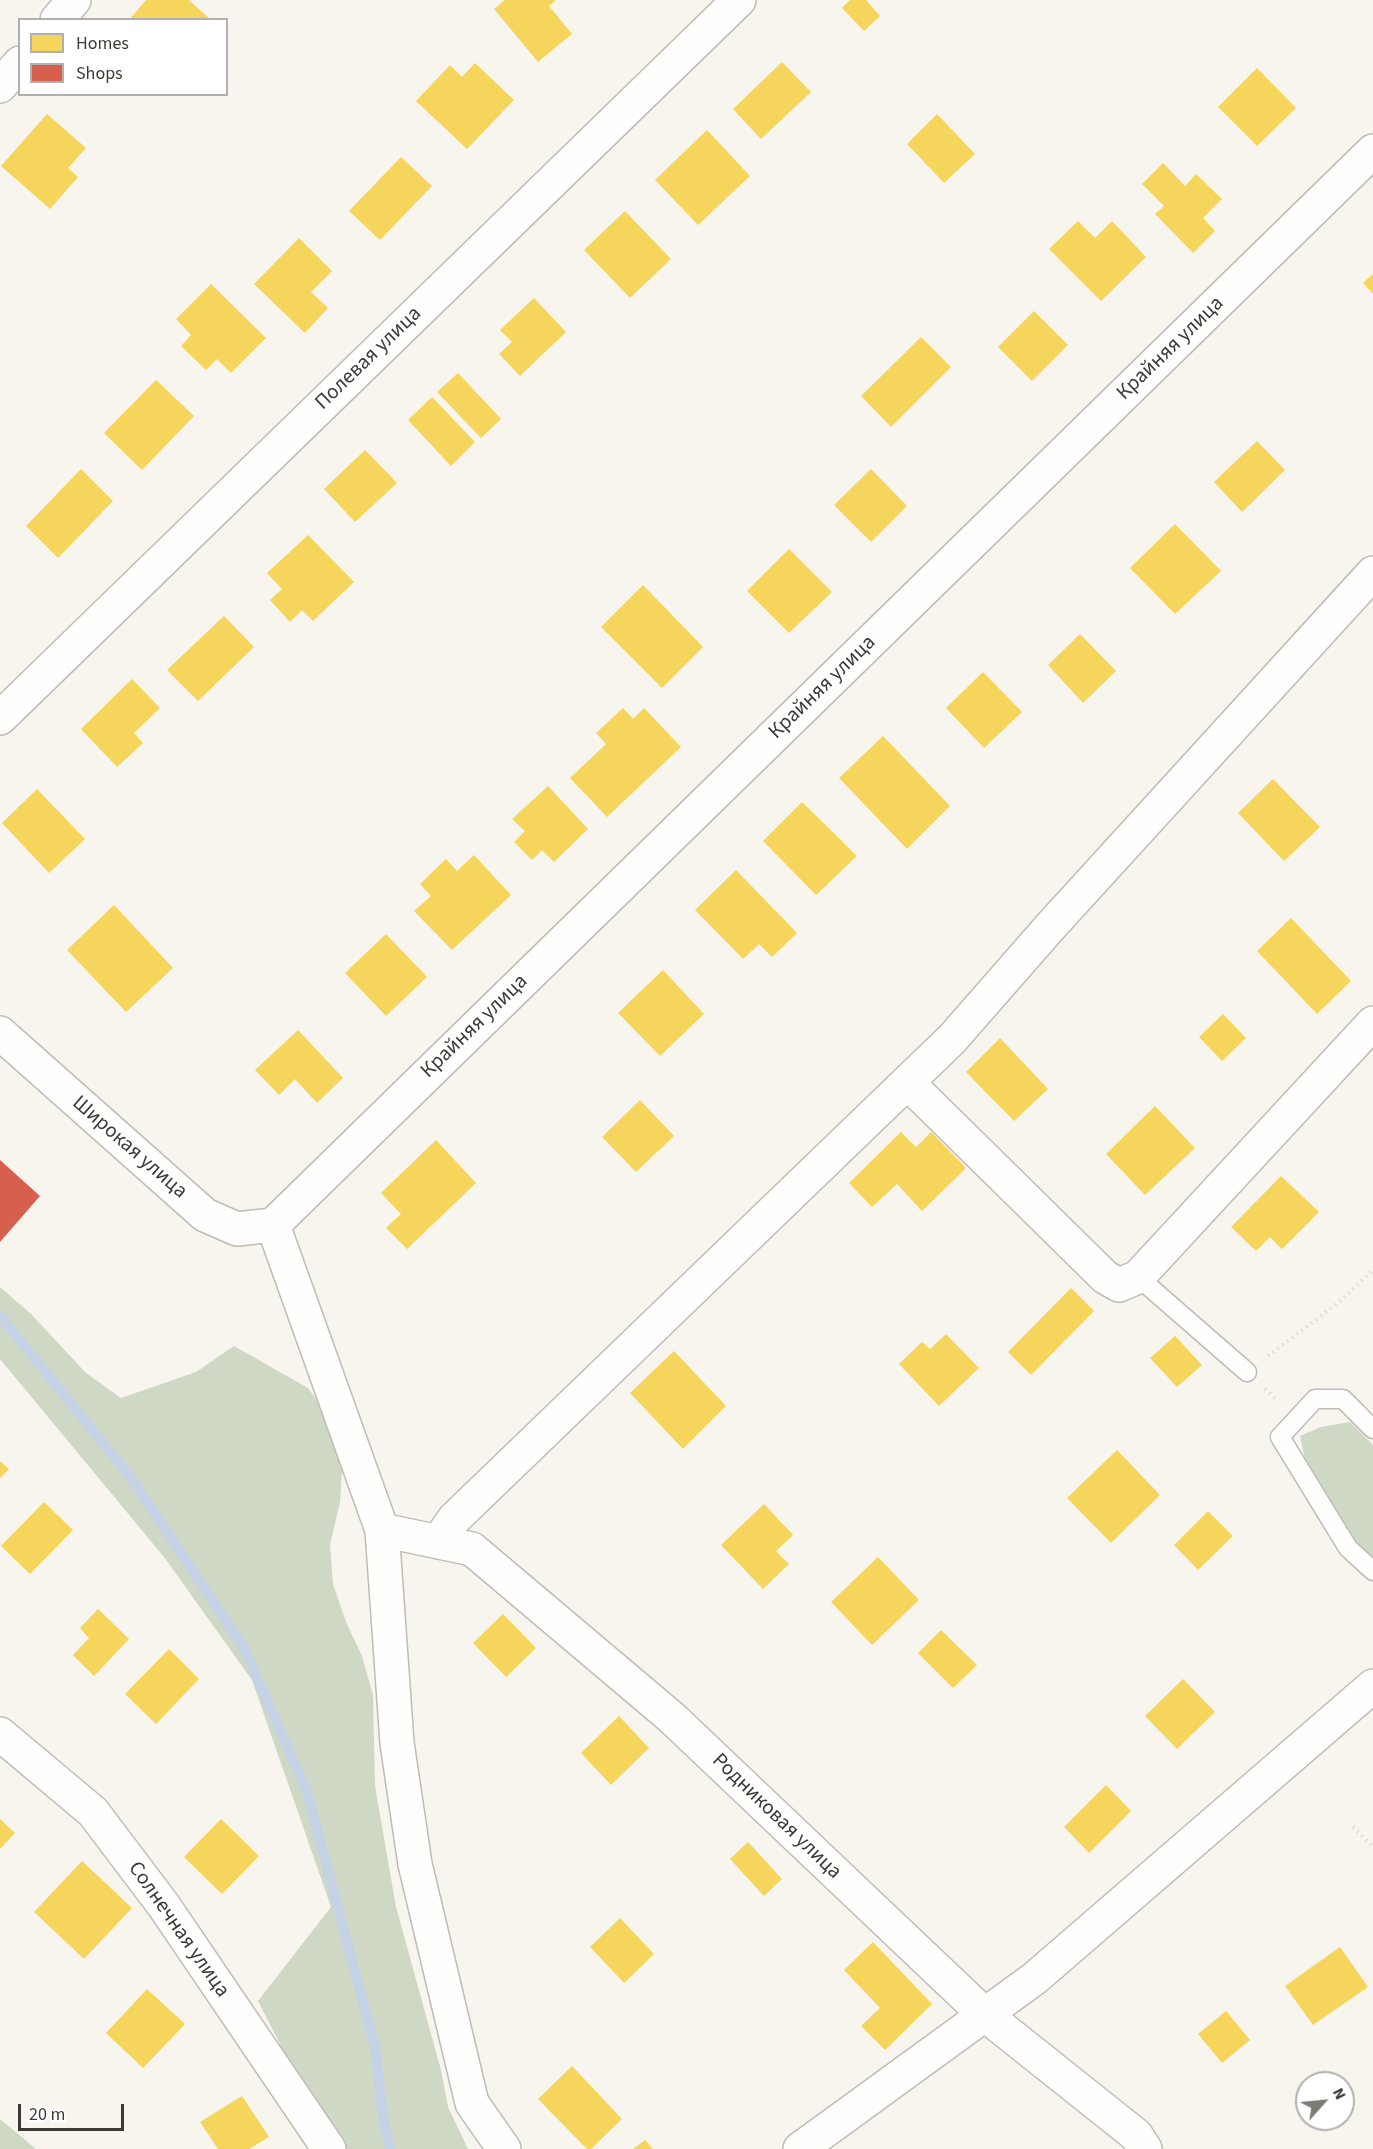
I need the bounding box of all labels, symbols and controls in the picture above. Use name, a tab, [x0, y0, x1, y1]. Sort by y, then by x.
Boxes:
legend	[18, 18, 228, 96]
text: Homes	[76, 31, 129, 56]
text: Shops	[76, 61, 123, 86]
street label: Крайняя улица	[1112, 292, 1230, 406]
street label: Полевая улица	[311, 302, 427, 416]
street label: Крайняя улица	[764, 631, 882, 745]
street label: Крайняя улица	[416, 970, 534, 1084]
street label: Широкая улица	[66, 1091, 192, 1205]
street label: Родниковая улица	[706, 1749, 846, 1885]
street label: Солнечная улица	[122, 1857, 234, 2003]
north arrow	[1295, 2071, 1355, 2131]
text: N	[1327, 2084, 1351, 2103]
scale bar	[21, 2092, 128, 2130]
text: 20 m	[29, 2102, 65, 2127]

